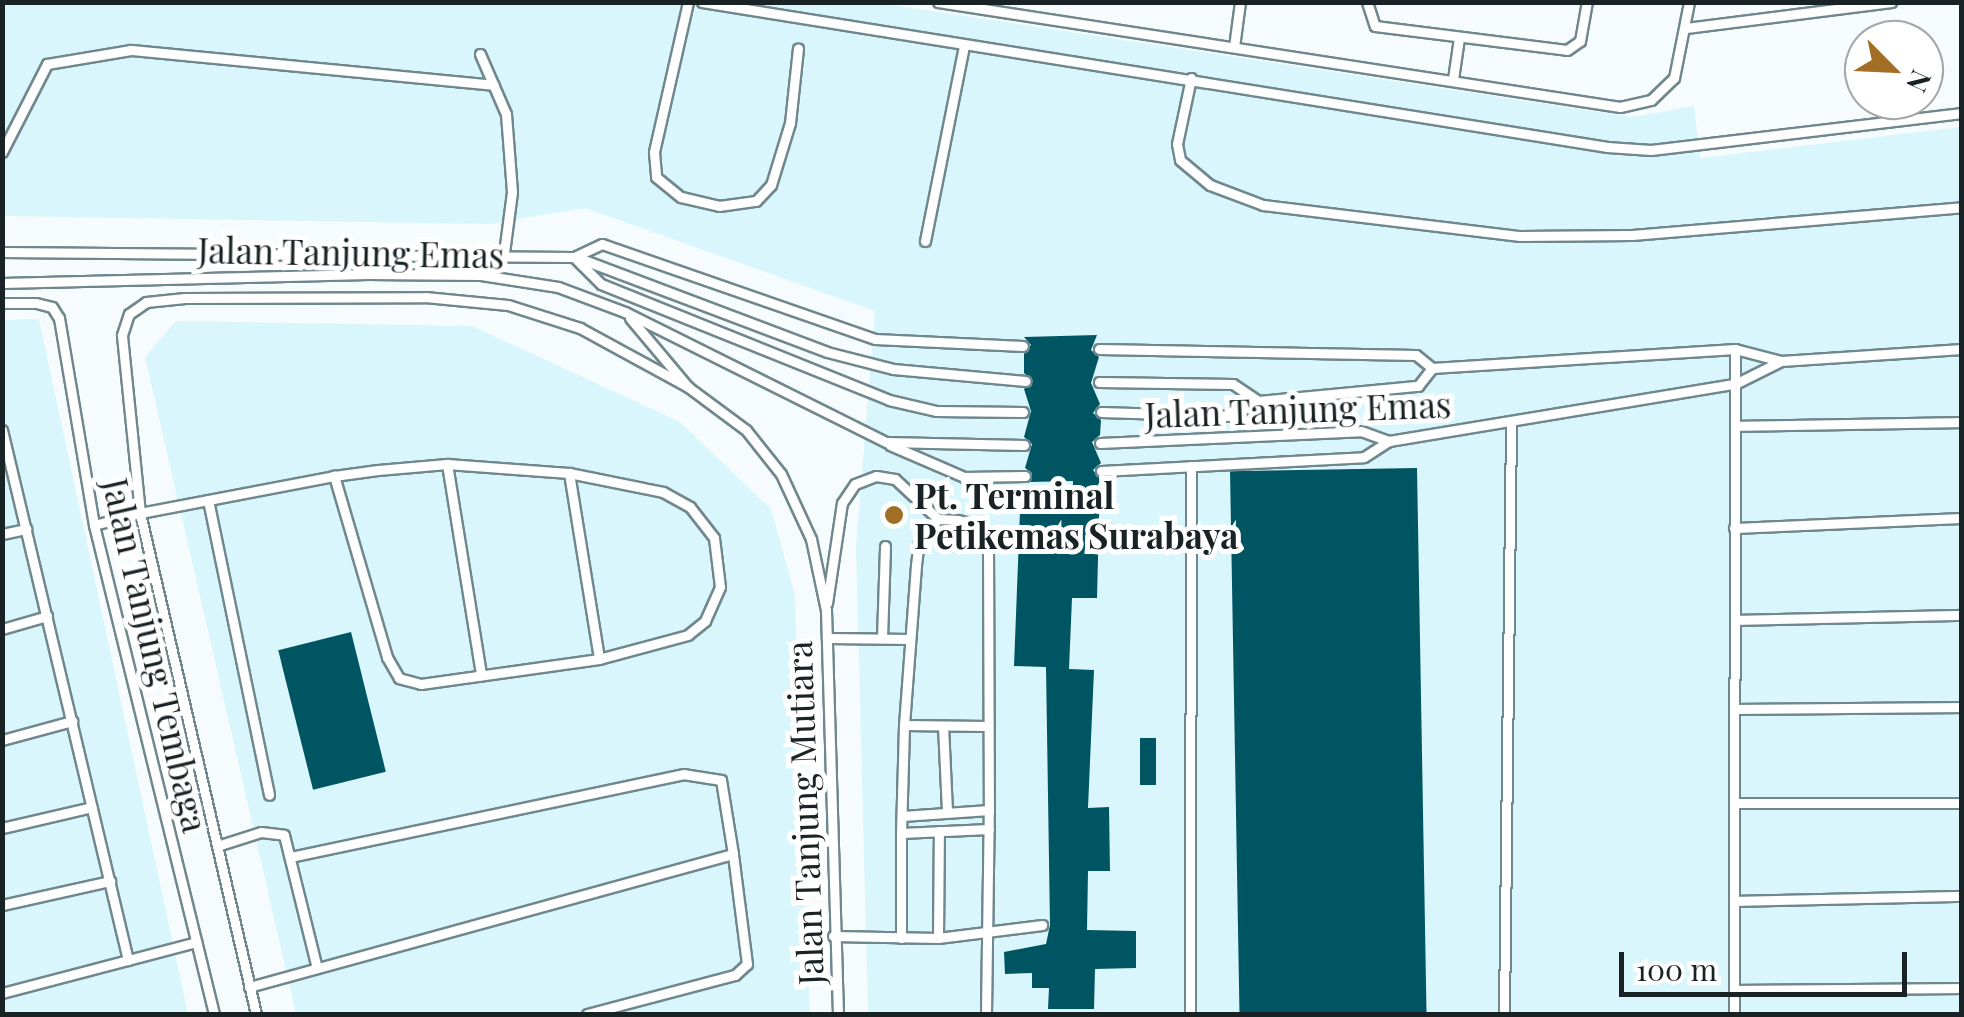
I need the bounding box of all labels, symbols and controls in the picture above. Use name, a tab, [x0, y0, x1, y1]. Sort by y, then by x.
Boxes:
north arrow	[1844, 20, 1944, 120]
text: N	[1899, 65, 1941, 98]
street label: Jalan Tanjung Emas	[197, 228, 505, 276]
street label: Jalan Tanjung Emas	[1144, 383, 1452, 435]
street label: Jalan Tanjung Tembaga	[95, 473, 217, 837]
place label: Pt. Terminal Petikemas Surabaya	[914, 474, 1238, 556]
marker: Pt. Terminal Petikemas Surabaya	[883, 504, 905, 526]
street label: Jalan Tanjung Mutiara	[777, 640, 831, 986]
scale bar	[1624, 932, 1912, 994]
text: 100 m	[1636, 949, 1717, 989]

